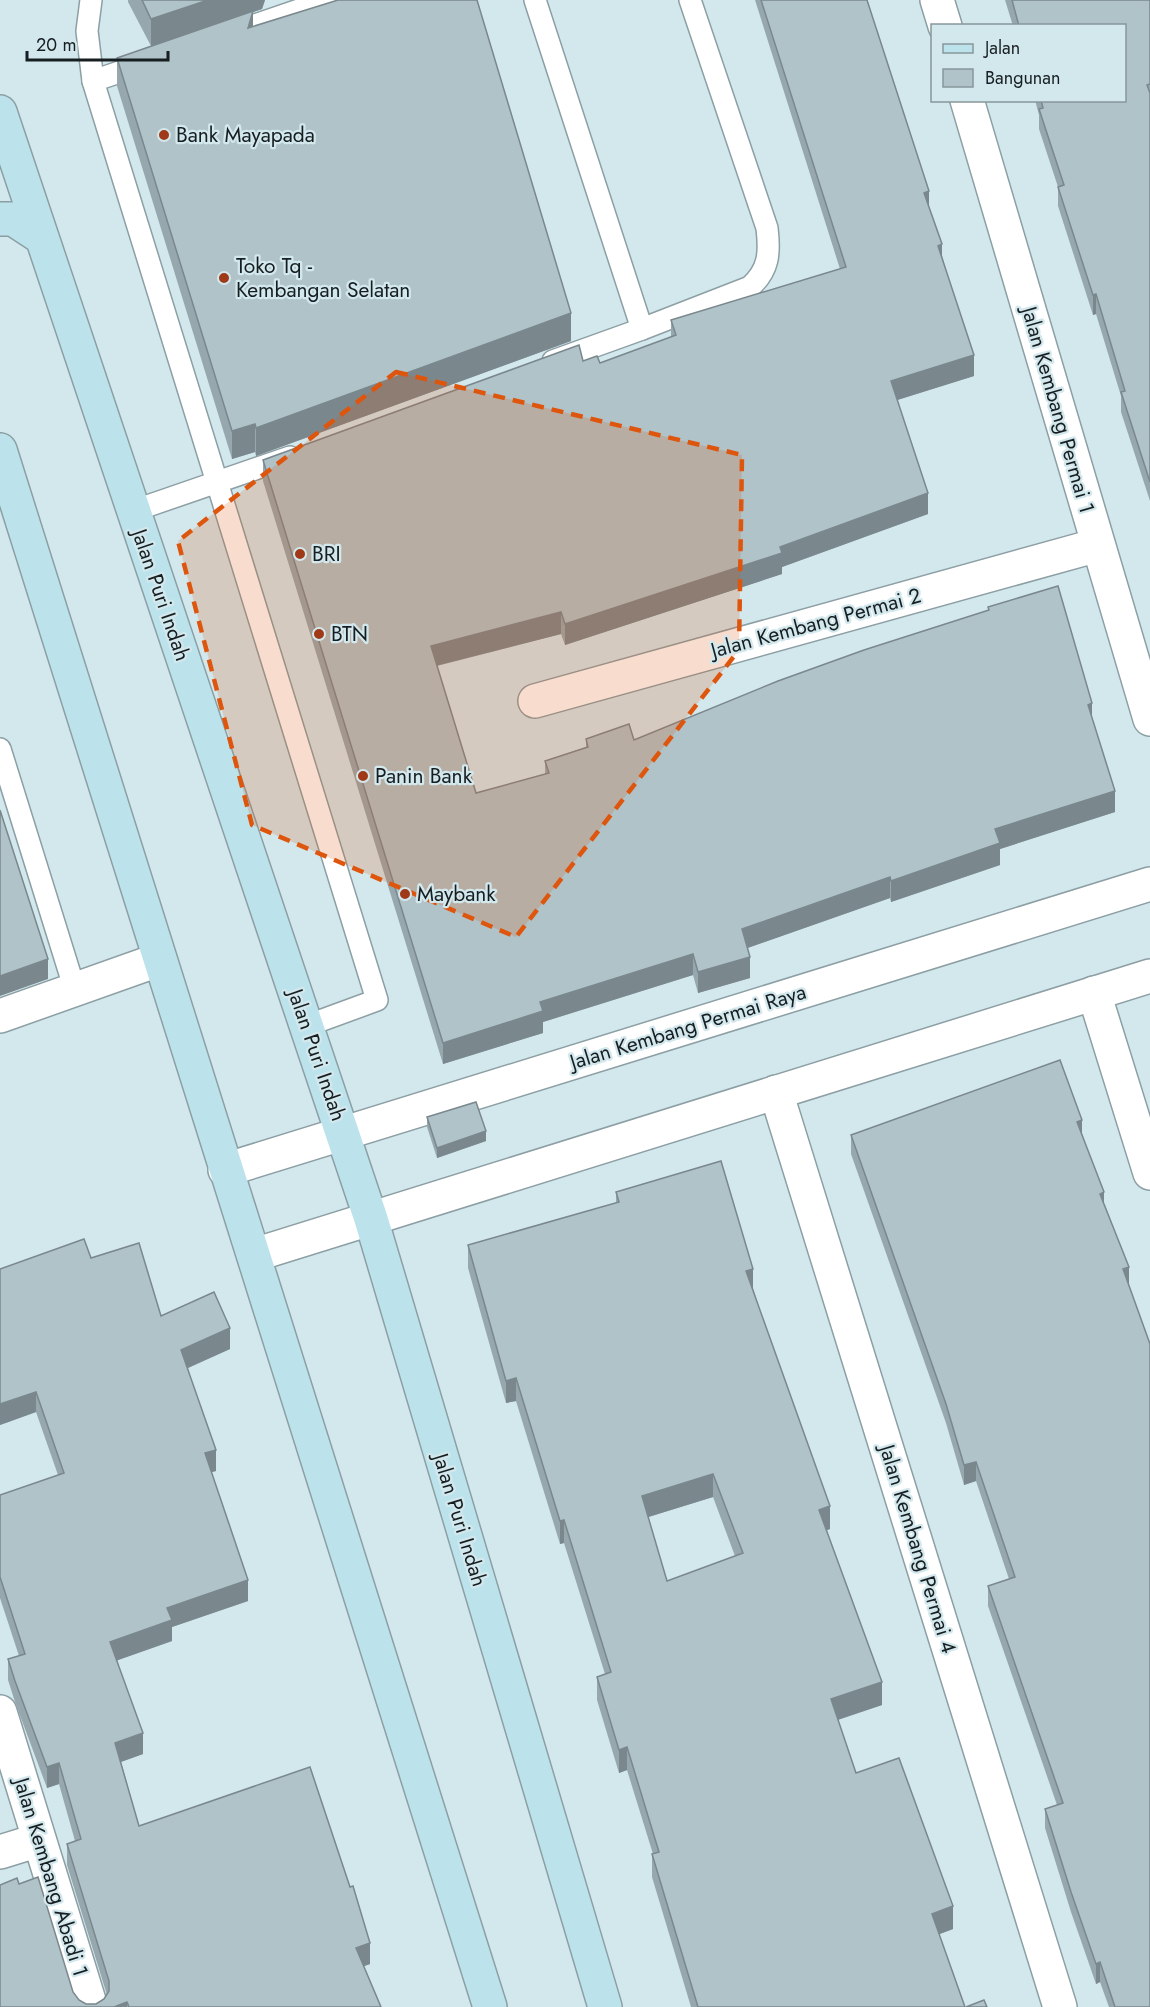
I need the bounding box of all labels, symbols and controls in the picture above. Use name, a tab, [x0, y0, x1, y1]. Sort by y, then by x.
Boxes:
scale bar	[27, 24, 168, 62]
legend	[931, 24, 1126, 102]
text: 20 m	[36, 32, 76, 58]
text: Jalan	[983, 35, 1020, 61]
text: Bangunan	[985, 65, 1060, 91]
place label: Bank Mayapada	[176, 120, 315, 150]
marker: Bank Mayapada	[157, 128, 171, 142]
place label: Toko Tq - Kembangan Selatan	[236, 251, 410, 305]
marker: Toko Tq - Kembangan Selatan	[217, 271, 231, 285]
street label: Jalan Kembang Permai 1	[1013, 300, 1102, 517]
street label: Jalan Puri Indah	[123, 522, 198, 665]
place label: BRI	[312, 539, 341, 569]
marker: BRI	[293, 547, 307, 561]
street label: Jalan Kembang Permai 2	[705, 581, 924, 666]
place label: BTN	[331, 619, 368, 649]
marker: BTN	[312, 627, 326, 641]
place label: Panin Bank	[375, 761, 473, 791]
marker: Panin Bank	[356, 769, 370, 783]
place label: Maybank	[417, 879, 496, 909]
marker: Maybank	[398, 887, 412, 901]
street label: Jalan Kembang Permai Raya	[563, 977, 810, 1078]
street label: Jalan Puri Indah	[279, 982, 354, 1125]
street label: Jalan Kembang Permai 4	[871, 1438, 964, 1657]
street label: Jalan Puri Indah	[425, 1447, 494, 1590]
street label: Jalan Kembang Abadi 1	[6, 1771, 96, 1980]

